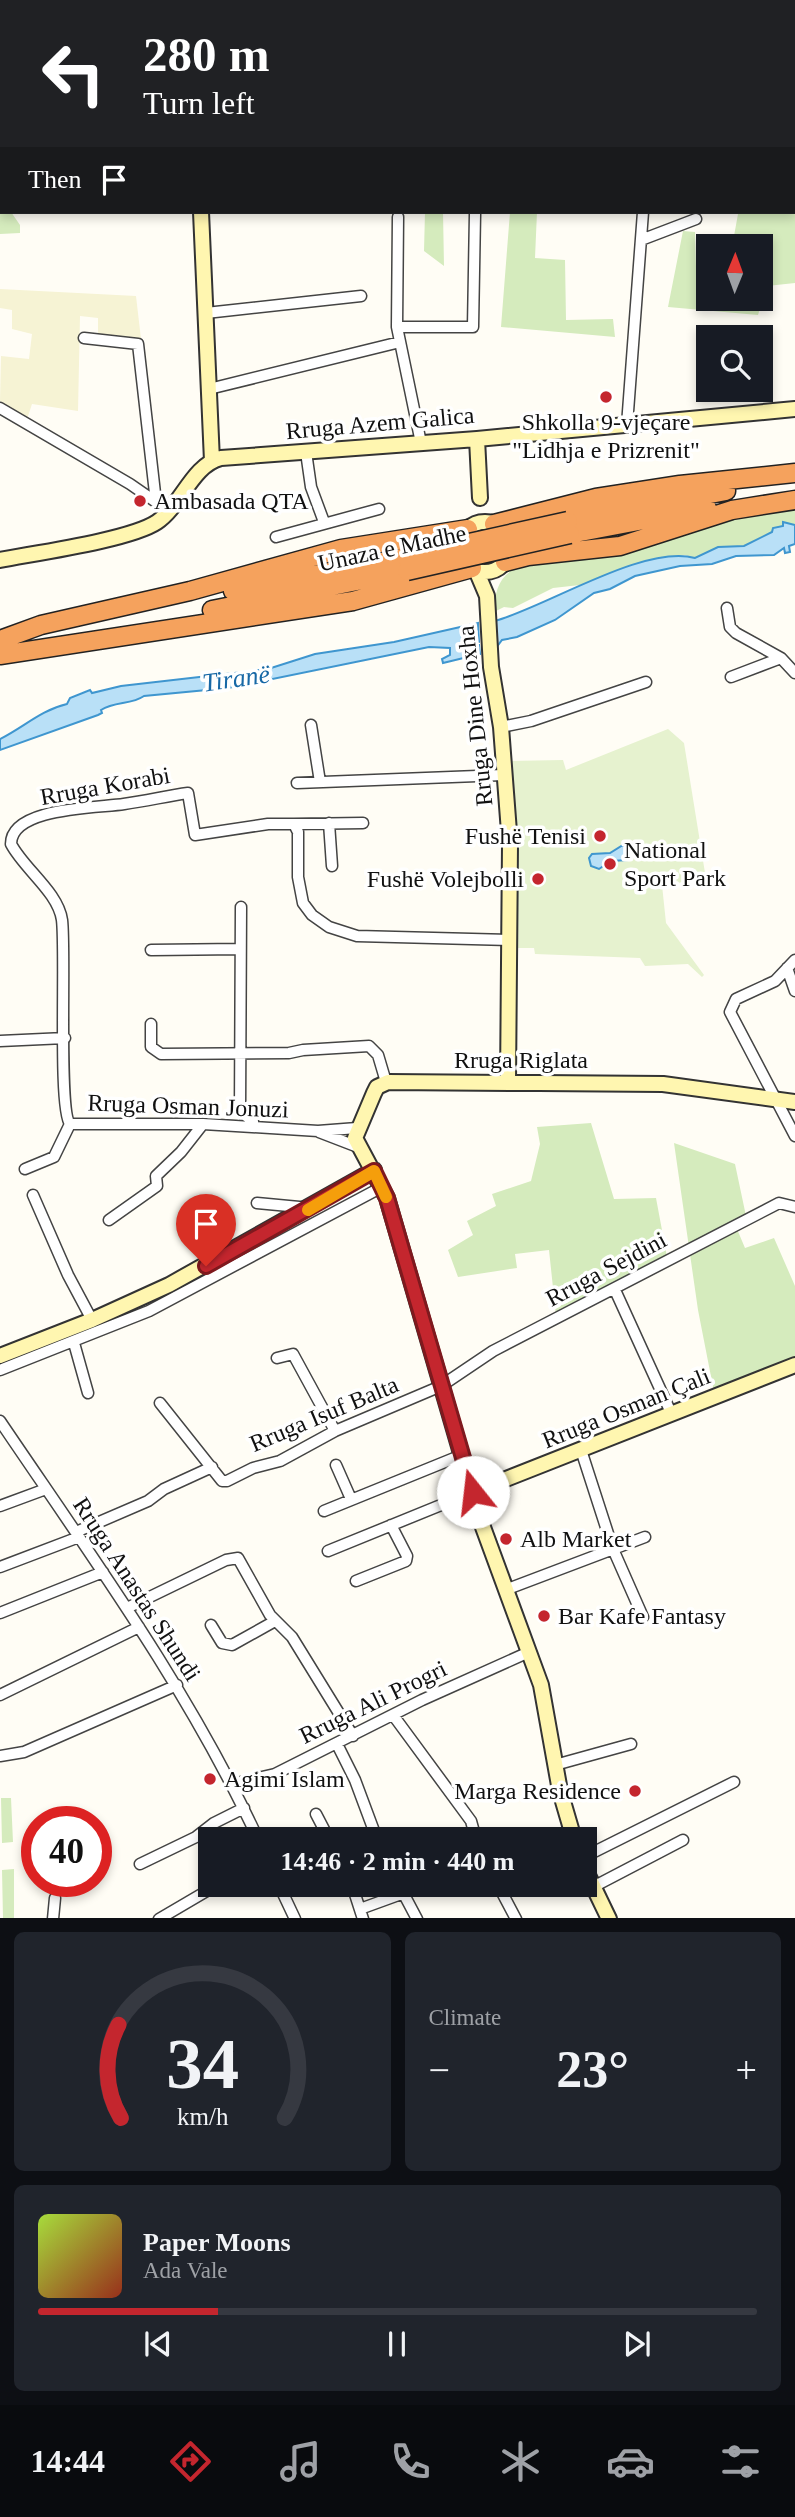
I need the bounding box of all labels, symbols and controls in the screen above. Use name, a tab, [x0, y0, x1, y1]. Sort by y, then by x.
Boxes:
text: 280 m	[143, 27, 270, 82]
icon: left	[28, 28, 119, 119]
text: Turn left	[143, 85, 255, 121]
icon: arrive	[95, 161, 133, 199]
text: Then	[28, 165, 81, 194]
north arrow	[696, 234, 774, 312]
map controls	[696, 234, 773, 402]
button: search	[696, 325, 773, 402]
marker: Shkolla 9-vjeçare "Lidhja e Prizrenit"	[598, 389, 614, 405]
street label: Rruga Azem Galica	[285, 402, 476, 444]
place label: Shkolla 9-vjeçare "Lidhja e Prizrenit"	[512, 409, 700, 463]
place label: Ambasada QTA	[154, 488, 309, 514]
marker: Ambasada QTA	[132, 493, 148, 509]
street label: Unaza e Madhe	[316, 520, 468, 576]
street label: Rruga Dine Hoxha	[453, 624, 497, 808]
water label: Tiranë	[200, 659, 272, 698]
street label: Rruga Korabi	[38, 762, 172, 810]
place label: Fushë Tenisi	[465, 823, 586, 849]
marker: Fushë Tenisi	[592, 828, 608, 844]
place label: National Sport Park	[624, 837, 726, 891]
marker: National Sport Park	[602, 856, 618, 872]
place label: Fushë Volejbolli	[367, 866, 524, 892]
marker: Fushë Volejbolli	[530, 871, 546, 887]
street label: Rruga Riglata	[454, 1047, 588, 1073]
street label: Rruga Osman Jonuzi	[87, 1089, 289, 1123]
pin	[176, 1194, 236, 1266]
icon: arrive	[187, 1205, 225, 1243]
street label: Rruga Sejdini	[541, 1226, 671, 1312]
street label: Rruga Osman Çali	[538, 1362, 714, 1454]
street label: Rruga Isuf Balta	[246, 1371, 402, 1457]
position arrow	[436, 1455, 510, 1529]
street label: Rruga Anastas Shundi	[68, 1492, 206, 1686]
place label: Alb Market	[520, 1526, 632, 1552]
marker: Alb Market	[498, 1531, 514, 1547]
place label: Bar Kafe Fantasy	[558, 1603, 726, 1629]
marker: Bar Kafe Fantasy	[536, 1608, 552, 1624]
street label: Rruga Ali Progri	[295, 1655, 451, 1749]
place label: Agimi Islam	[224, 1766, 345, 1792]
marker: Agimi Islam	[202, 1771, 218, 1787]
place label: Marga Residence	[454, 1778, 621, 1804]
marker: Marga Residence	[627, 1783, 643, 1799]
speed limit sign: 40	[21, 1806, 112, 1897]
text: 14:46 · 2 min · 440 m	[281, 1847, 515, 1876]
text: Climate	[429, 2005, 501, 2030]
text: 34	[166, 2023, 239, 2104]
text: 23°	[556, 2041, 629, 2098]
text: −	[429, 2049, 450, 2091]
text: +	[736, 2049, 757, 2091]
text: km/h	[177, 2102, 228, 2129]
text: Paper Moons	[143, 2228, 291, 2257]
text: Ada Vale	[143, 2258, 228, 2283]
icon: previous	[139, 2325, 177, 2363]
icon: pause	[378, 2325, 416, 2363]
icon: next	[618, 2325, 656, 2363]
icon: directions	[166, 2437, 215, 2486]
icon: music	[276, 2437, 325, 2486]
icon: phone	[386, 2437, 435, 2486]
icon: climate	[496, 2437, 545, 2486]
icon: car	[606, 2437, 655, 2486]
icon: filters	[716, 2437, 765, 2486]
text: 14:44	[30, 2443, 105, 2479]

